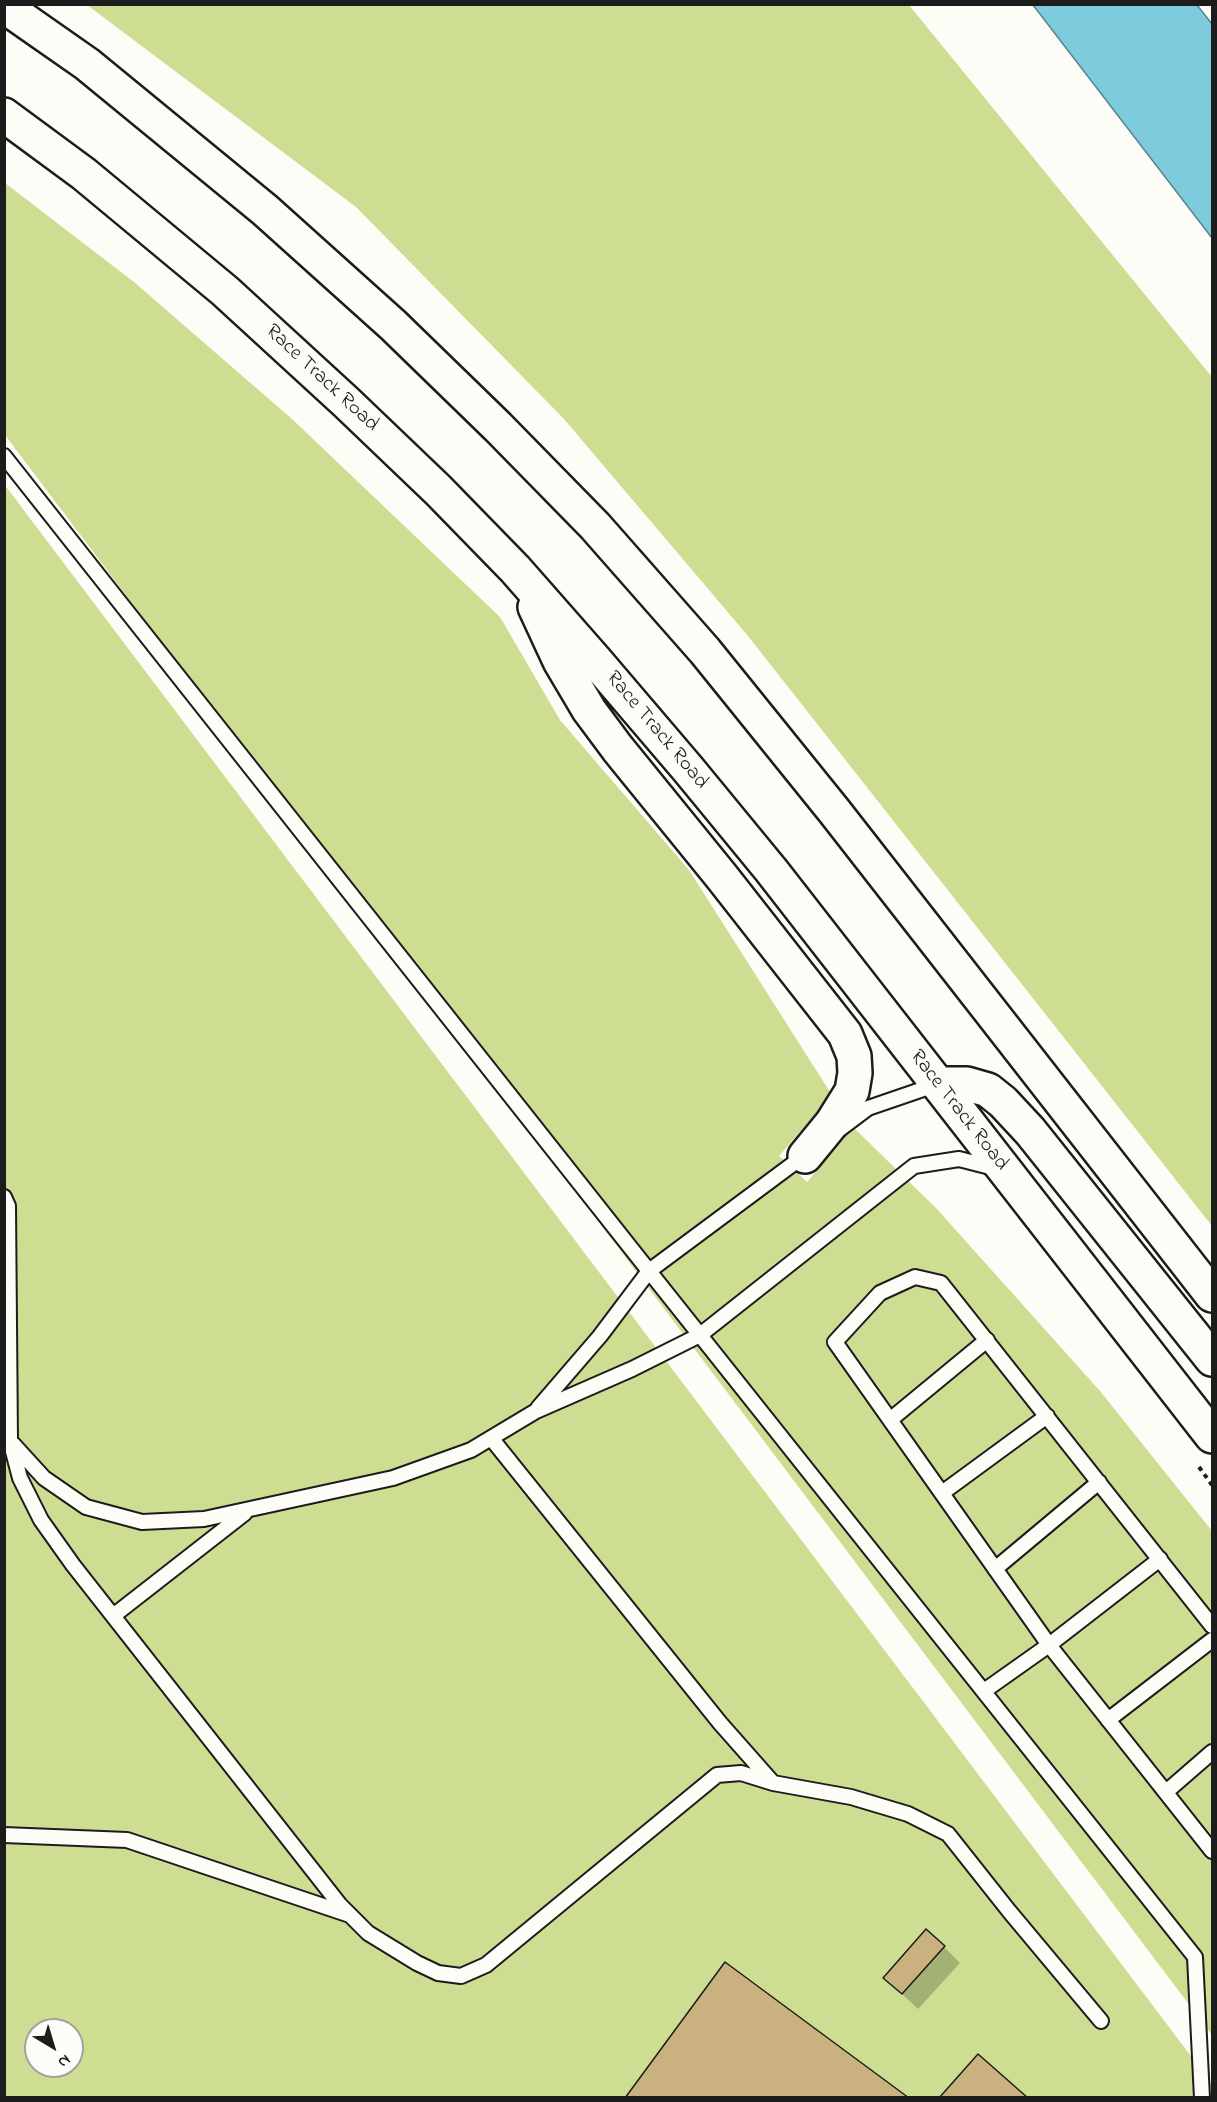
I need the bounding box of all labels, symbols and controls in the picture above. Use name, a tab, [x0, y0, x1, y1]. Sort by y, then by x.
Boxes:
street label: Race Track Road	[259, 320, 383, 438]
street label: Race Track Road	[599, 667, 713, 795]
street label: Race Track Road	[903, 1046, 1013, 1176]
north arrow	[24, 2018, 84, 2078]
text: N	[52, 2048, 75, 2073]

